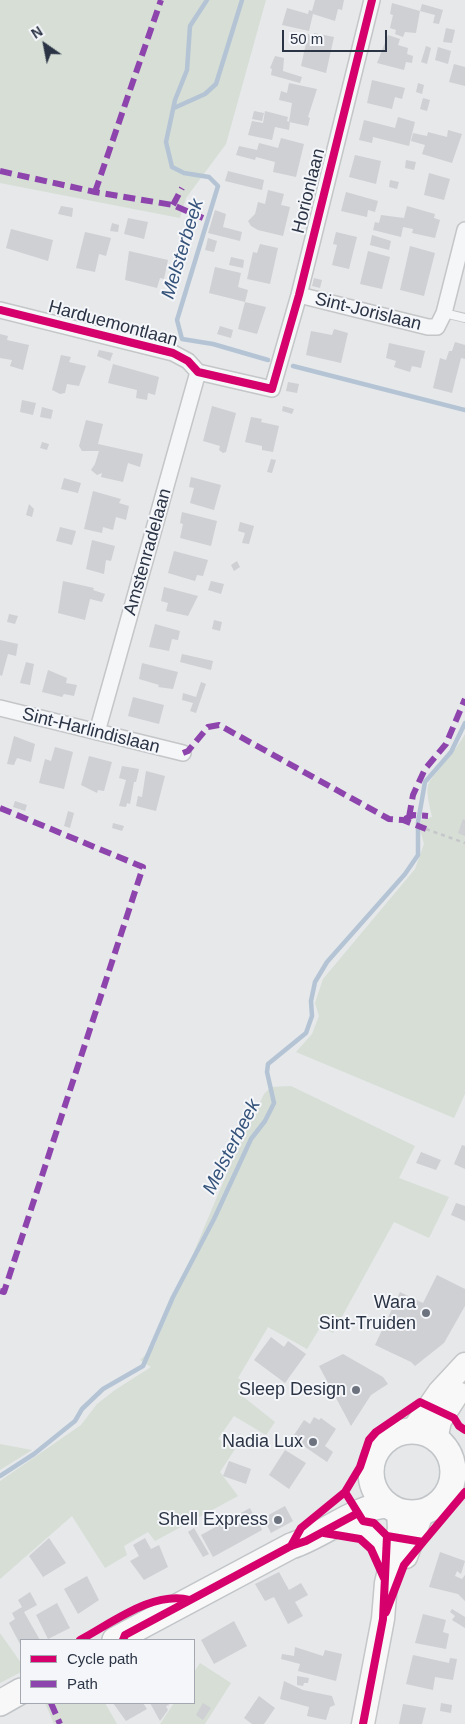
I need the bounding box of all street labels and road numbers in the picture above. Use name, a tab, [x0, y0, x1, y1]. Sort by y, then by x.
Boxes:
street label: Horionlaan	[288, 146, 330, 236]
street label: Sint-Jorislaan	[312, 288, 424, 336]
street label: Harduemontlaan	[46, 296, 180, 352]
street label: Amstenradelaan	[120, 486, 176, 618]
street label: Sint-Harlindislaan	[20, 703, 162, 759]

